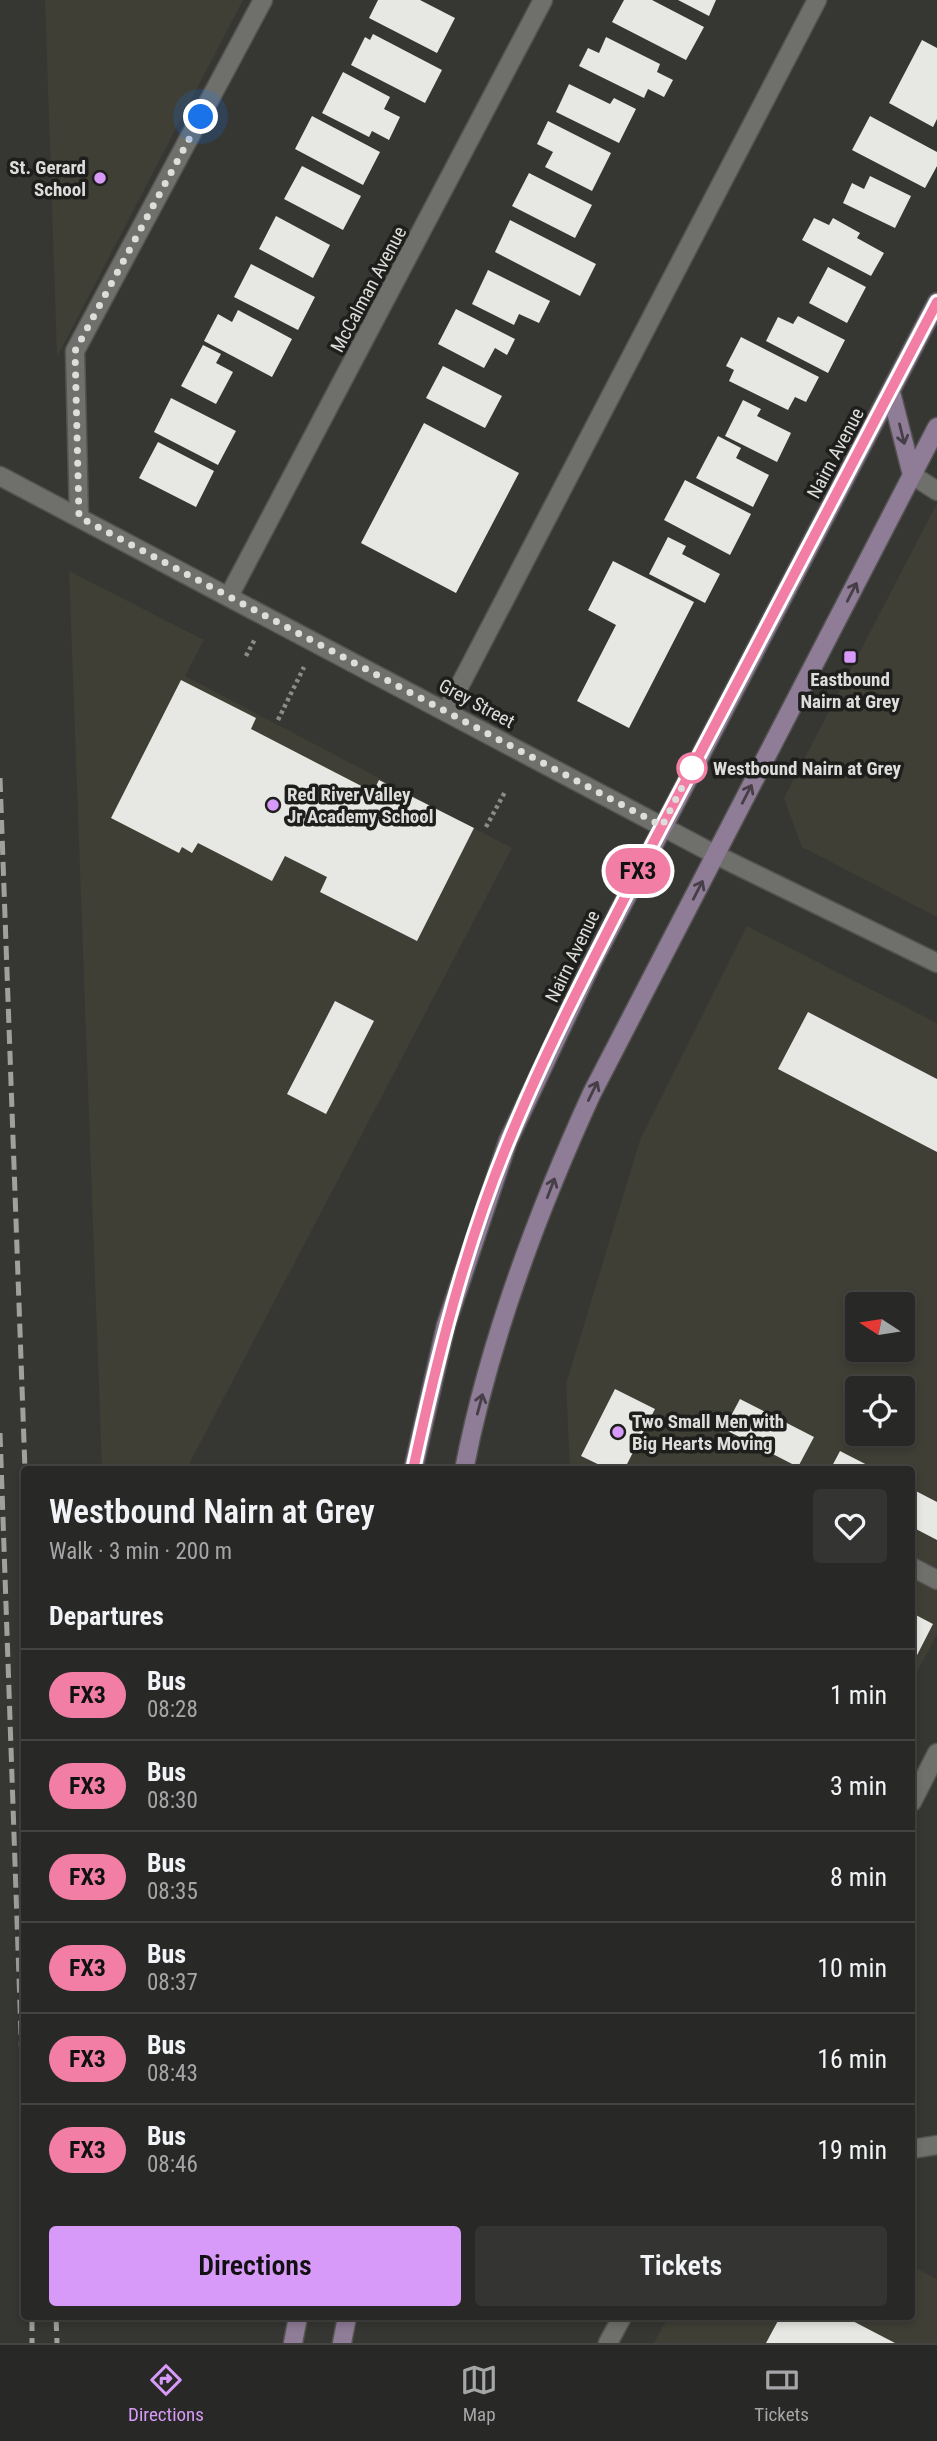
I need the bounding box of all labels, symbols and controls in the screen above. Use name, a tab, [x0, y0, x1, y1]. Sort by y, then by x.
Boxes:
your location	[183, 99, 218, 134]
place label: St. Gerard School	[9, 156, 86, 201]
marker: St. Gerard School	[92, 170, 108, 186]
street label: McCalman Avenue	[326, 222, 411, 356]
street label: Nairn Avenue	[802, 404, 869, 502]
one-way arrow	[896, 422, 909, 444]
one-way arrow	[845, 582, 859, 603]
marker: Eastbound Nairn at Grey	[842, 649, 858, 665]
place label: Eastbound Nairn at Grey	[800, 668, 900, 713]
street label: Grey Street	[435, 674, 519, 733]
marker: Westbound Nairn at Grey	[677, 753, 707, 783]
place label: Westbound Nairn at Grey	[713, 757, 902, 780]
place label: Red River Valley Jr Academy School	[287, 783, 434, 828]
one-way arrow	[741, 784, 755, 805]
marker: Red River Valley Jr Academy School	[265, 797, 281, 813]
line badge: FX3	[598, 848, 678, 894]
text: FX3	[620, 857, 656, 885]
one-way arrow	[691, 880, 705, 900]
street label: Nairn Avenue	[540, 906, 605, 1006]
one-way arrow	[587, 1081, 601, 1102]
one-way arrow	[546, 1177, 559, 1199]
north arrow	[845, 1292, 915, 1362]
map controls	[845, 1292, 915, 1446]
button: locate	[845, 1376, 915, 1446]
one-way arrow	[474, 1393, 487, 1415]
place label: Two Small Men with Big Hearts Moving	[632, 1410, 784, 1455]
marker: Two Small Men with Big Hearts Moving	[610, 1424, 626, 1440]
button: heart	[813, 1489, 887, 1563]
text: Westbound Nairn at Grey	[49, 1492, 375, 1531]
text: Walk · 3 min · 200 m	[49, 1538, 232, 1565]
text: Departures	[49, 1601, 164, 1631]
text: Bus	[147, 1666, 186, 1696]
text: 1 min	[830, 1680, 887, 1710]
text: FX3	[69, 1681, 106, 1709]
text: 08:28	[147, 1696, 198, 1723]
text: Bus	[147, 1757, 186, 1787]
text: 3 min	[830, 1771, 887, 1801]
text: FX3	[69, 1772, 106, 1800]
text: 08:30	[147, 1787, 198, 1814]
text: Bus	[147, 1848, 186, 1878]
text: 8 min	[830, 1862, 887, 1892]
text: FX3	[69, 1863, 106, 1891]
text: 08:35	[147, 1878, 198, 1905]
text: Bus	[147, 1939, 186, 1969]
text: 10 min	[817, 1953, 887, 1983]
text: FX3	[69, 1954, 106, 1982]
text: 08:37	[147, 1969, 198, 1996]
text: Bus	[147, 2030, 186, 2060]
text: 16 min	[817, 2044, 887, 2074]
text: FX3	[69, 2045, 106, 2073]
text: 08:43	[147, 2060, 198, 2087]
text: Bus	[147, 2121, 186, 2151]
text: 19 min	[817, 2135, 887, 2165]
text: FX3	[69, 2136, 106, 2164]
text: 08:46	[147, 2151, 198, 2178]
button: Directions	[49, 2226, 461, 2306]
button: Tickets	[475, 2226, 887, 2306]
tab: Directions	[128, 2361, 204, 2426]
tab: Map	[460, 2361, 498, 2426]
tab: Tickets	[754, 2361, 809, 2426]

